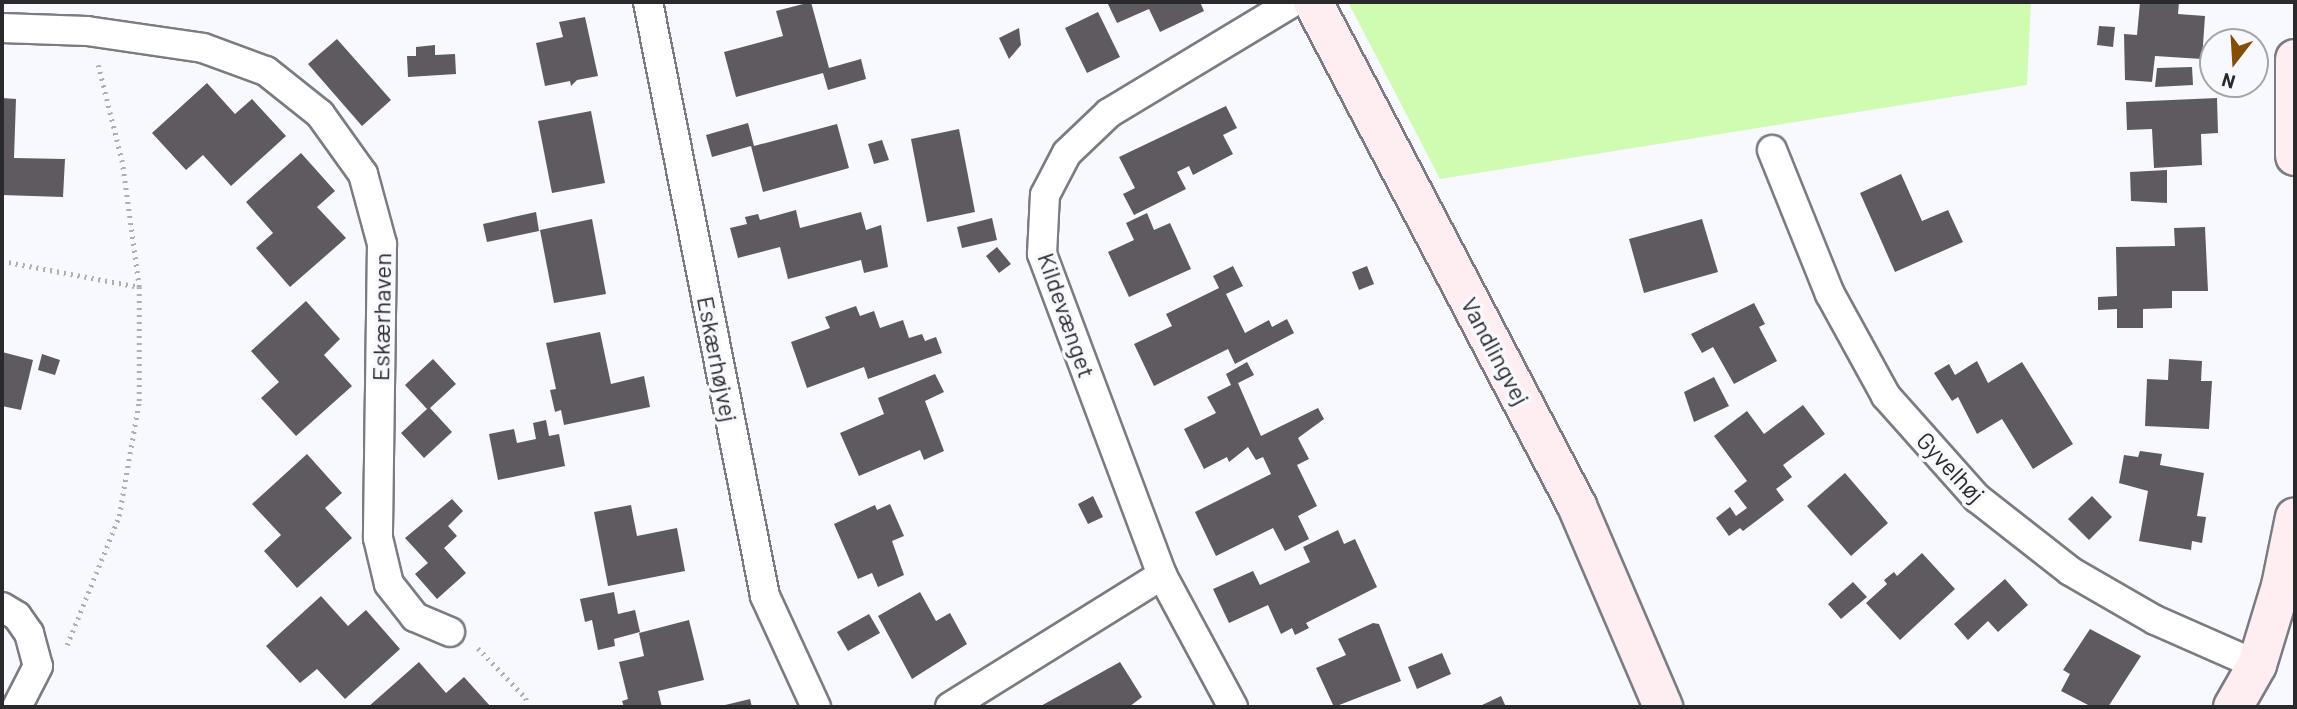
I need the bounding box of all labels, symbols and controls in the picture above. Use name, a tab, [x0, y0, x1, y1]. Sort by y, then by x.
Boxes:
north arrow	[2199, 28, 2269, 98]
text: N	[2219, 69, 2238, 94]
street label: Kildevænget	[1032, 249, 1102, 381]
street label: Eskærhaven	[365, 253, 397, 381]
street label: Vandlingvej	[1456, 292, 1536, 410]
street label: Eskærhøjvej	[692, 294, 744, 424]
street label: Gyvelhøj	[1911, 426, 1991, 508]

